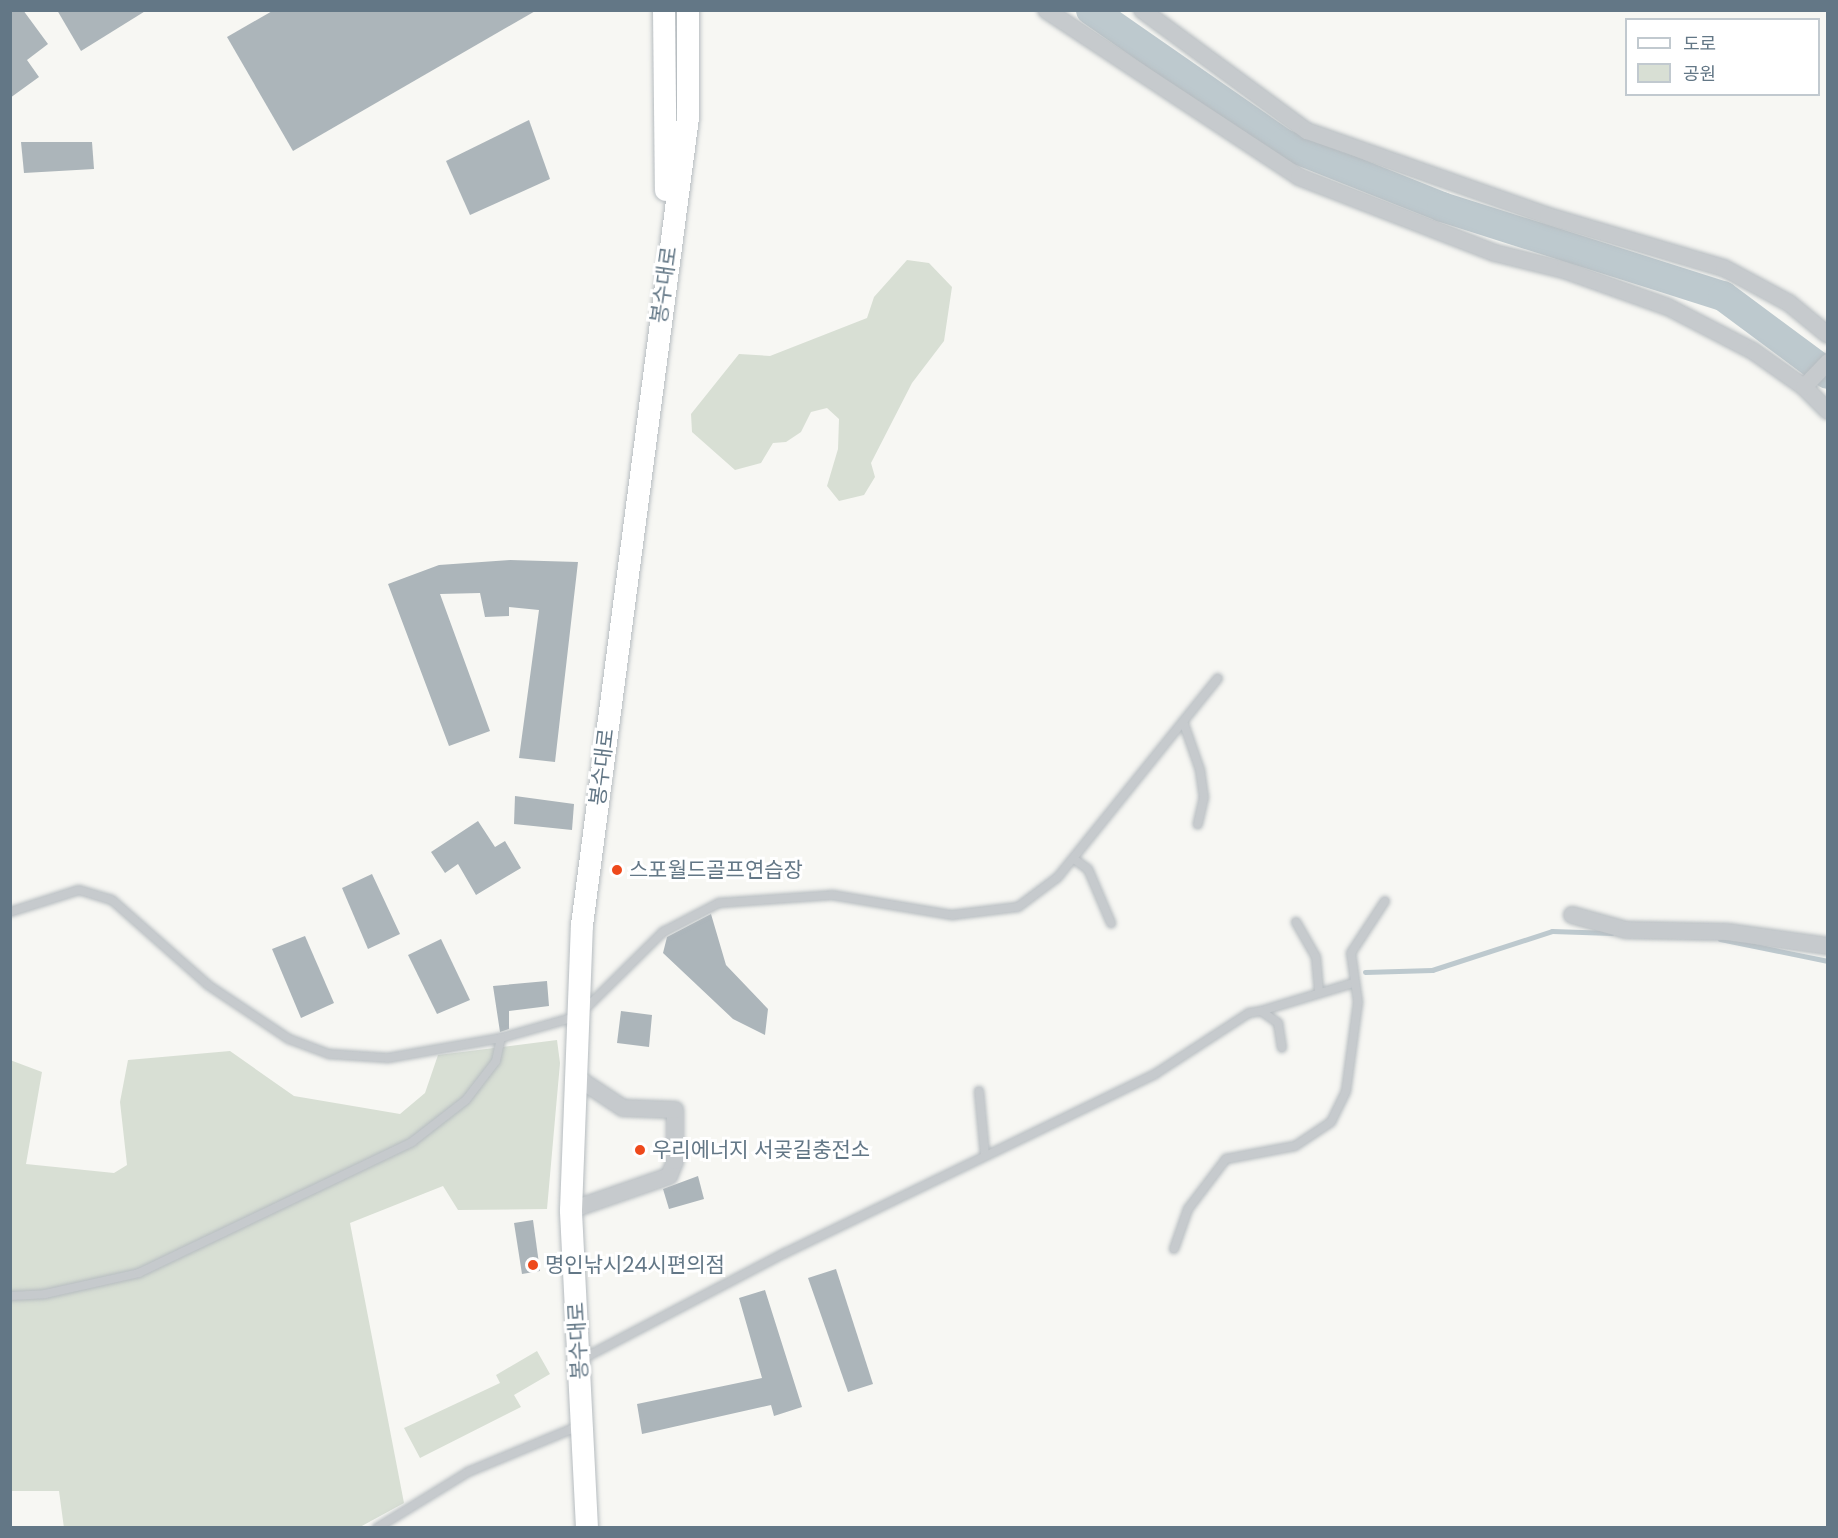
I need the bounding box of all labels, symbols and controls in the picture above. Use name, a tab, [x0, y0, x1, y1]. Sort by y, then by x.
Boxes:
legend	[1625, 18, 1820, 96]
text: 도로	[1683, 31, 1716, 56]
text: 공원	[1683, 61, 1716, 86]
street label: 봉수대로	[646, 245, 682, 325]
street label: 봉수대로	[585, 727, 619, 807]
place label: 스포월드골프연습장	[629, 857, 803, 883]
marker: 스포월드골프연습장	[610, 863, 624, 877]
place label: 우리에너지 서곶길충전소	[652, 1137, 870, 1163]
marker: 우리에너지 서곶길충전소	[633, 1143, 647, 1157]
place label: 명인낚시24시편의점	[545, 1252, 725, 1278]
marker: 명인낚시24시편의점	[526, 1258, 540, 1272]
street label: 봉수대로	[563, 1302, 593, 1380]

